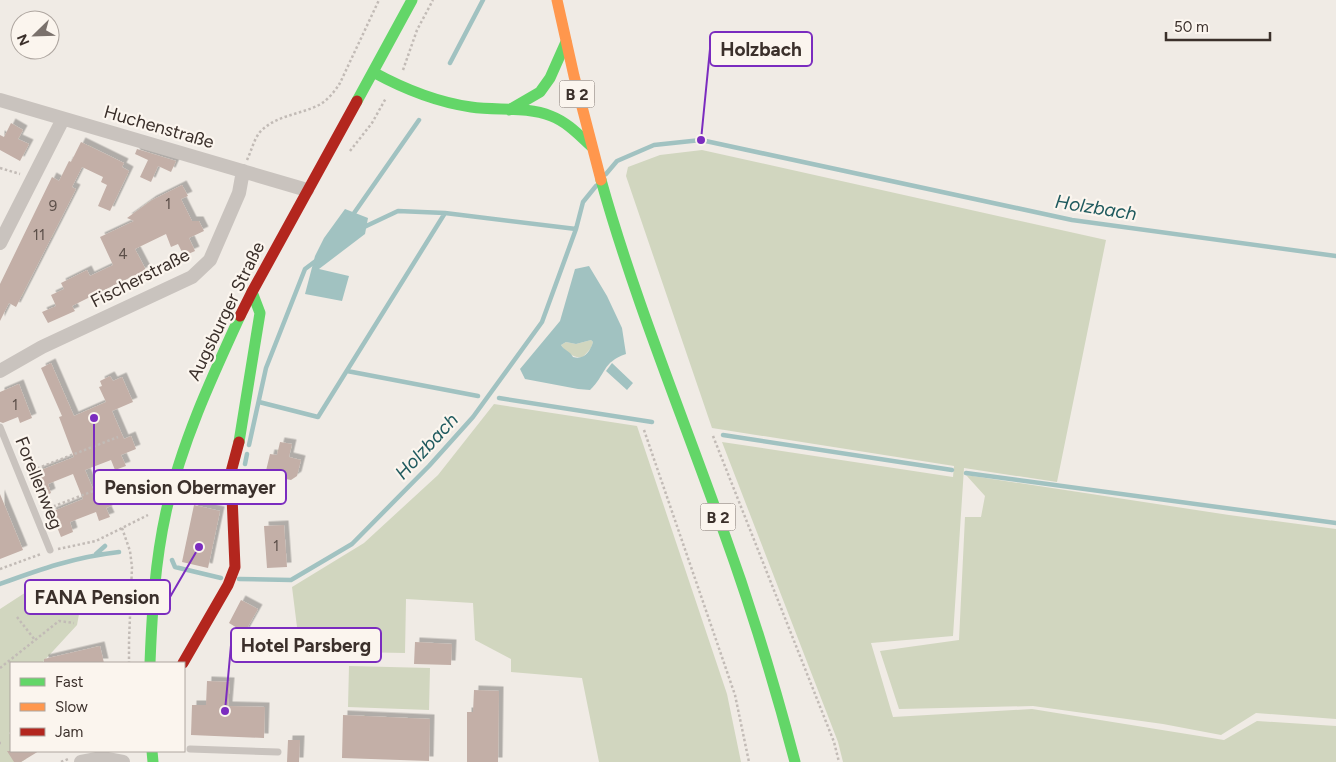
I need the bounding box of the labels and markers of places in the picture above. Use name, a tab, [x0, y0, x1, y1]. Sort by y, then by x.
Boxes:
callout: Holzbach	[710, 32, 812, 66]
callout: Pension Obermayer	[94, 470, 286, 504]
callout: FANA Pension	[25, 580, 170, 614]
callout: Hotel Parsberg	[231, 628, 381, 662]

